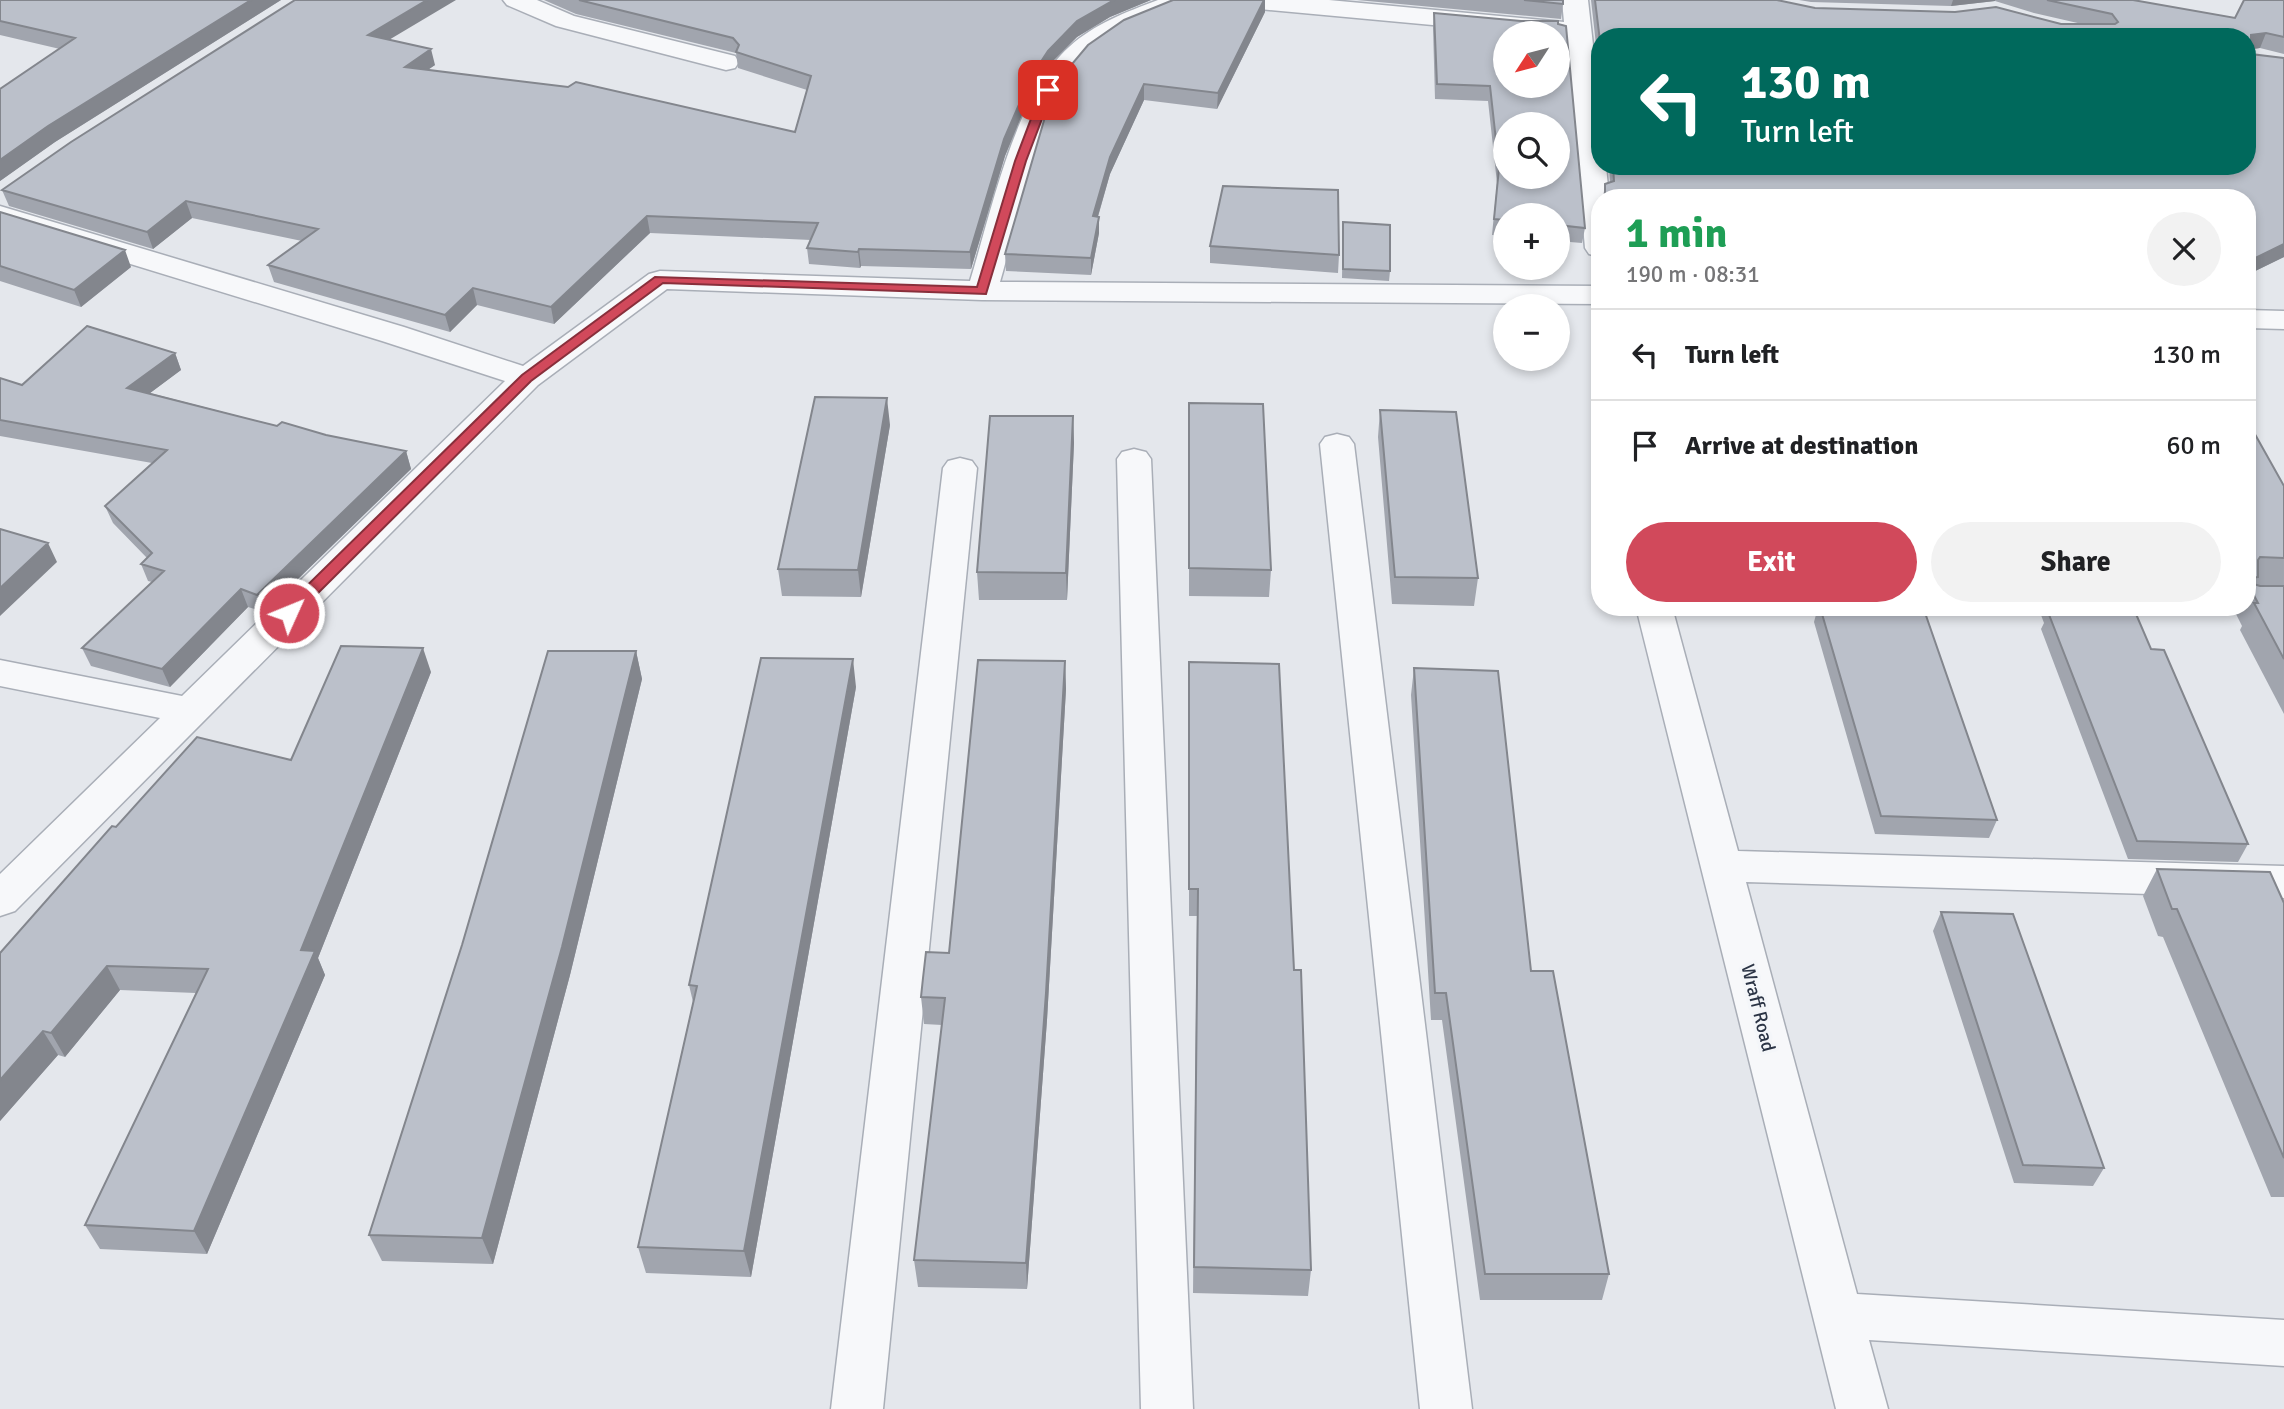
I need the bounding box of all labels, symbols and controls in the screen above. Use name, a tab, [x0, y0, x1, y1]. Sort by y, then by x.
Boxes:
north arrow	[1493, 21, 1570, 98]
map controls	[1493, 21, 1570, 371]
text: 130 m	[1741, 52, 1871, 112]
icon: left	[1626, 56, 1717, 147]
pin	[1018, 60, 1078, 120]
icon: arrive	[1029, 71, 1067, 109]
button: search	[1493, 112, 1570, 189]
text: Turn left	[1741, 112, 1854, 151]
button: +	[1493, 203, 1570, 280]
text: 1 min	[1626, 208, 1727, 259]
button: close	[2147, 212, 2221, 286]
text: 190 m · 08:31	[1626, 260, 1760, 289]
button: −	[1493, 294, 1570, 371]
icon: left	[1626, 336, 1664, 374]
text: Turn left	[1685, 339, 1779, 371]
text: 130 m	[2152, 339, 2221, 371]
icon: arrive	[1626, 427, 1664, 465]
text: Arrive at destination	[1685, 430, 1918, 462]
text: 60 m	[2166, 430, 2221, 462]
button: Exit	[1626, 522, 1917, 602]
button: Share	[1931, 522, 2221, 602]
position arrow	[252, 576, 326, 650]
street label: Wraff Road	[1736, 962, 1780, 1054]

